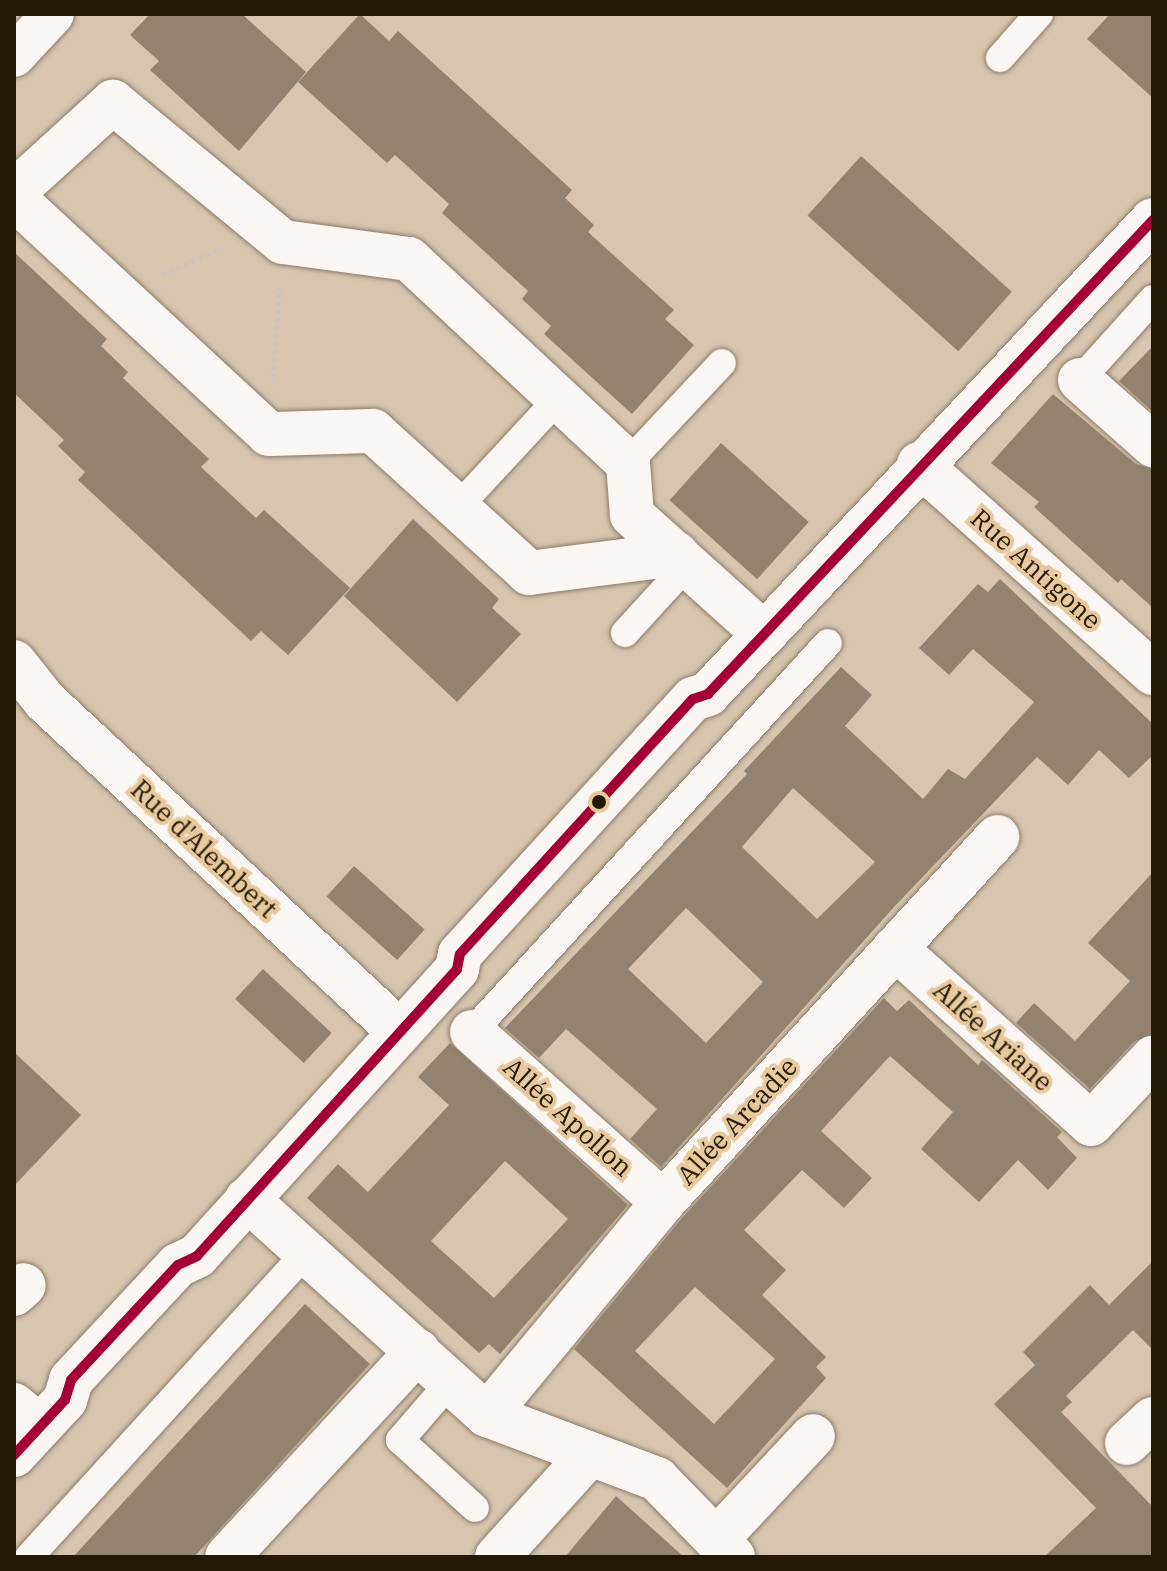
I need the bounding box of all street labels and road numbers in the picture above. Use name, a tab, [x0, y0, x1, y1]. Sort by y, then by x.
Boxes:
street label: Rue Antigone	[964, 502, 1108, 636]
street label: Rue d'Alembert	[125, 774, 283, 924]
street label: Allée Ariane	[927, 974, 1059, 1098]
street label: Allée Apollon	[497, 1051, 639, 1183]
street label: Allée Arcadie	[670, 1051, 804, 1191]

